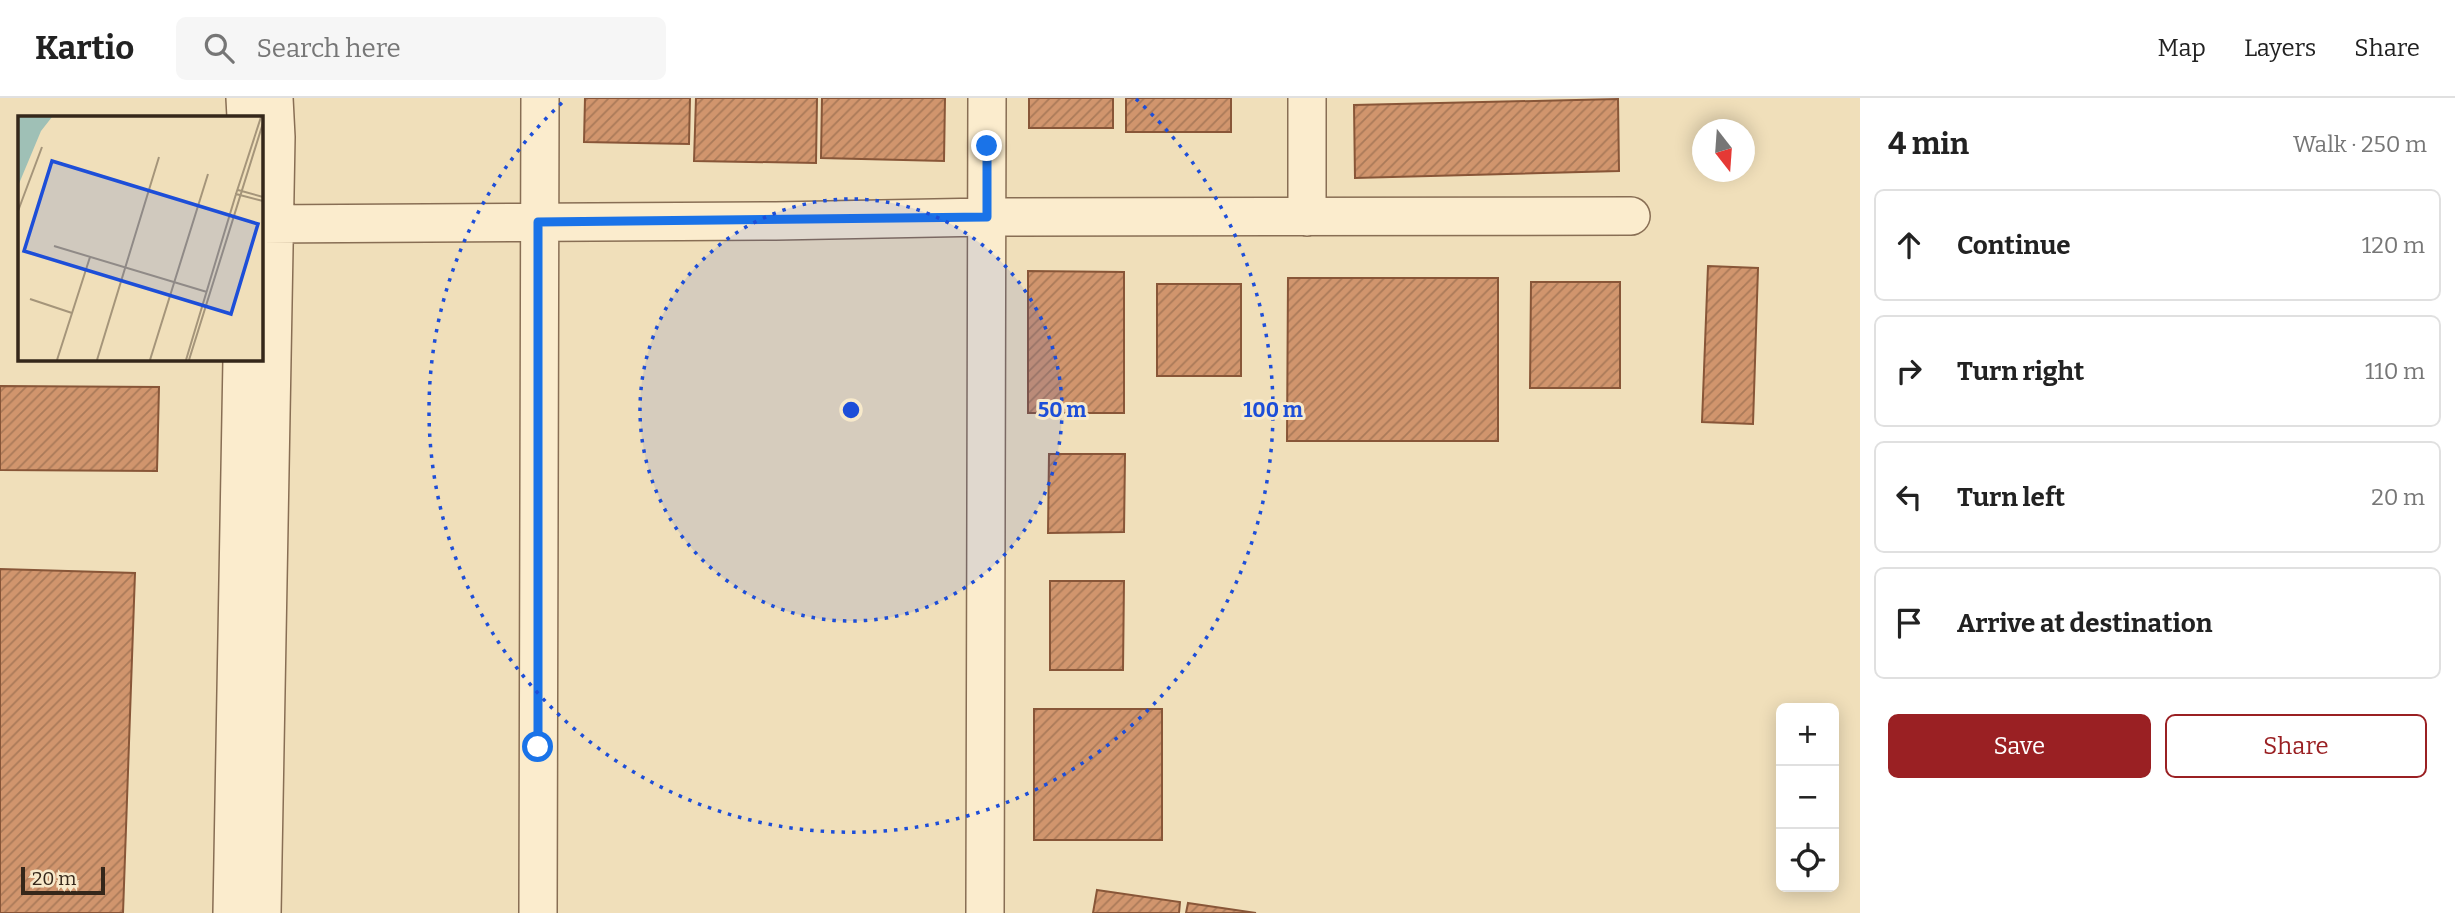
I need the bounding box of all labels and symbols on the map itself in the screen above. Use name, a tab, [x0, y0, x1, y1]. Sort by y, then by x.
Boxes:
inset map	[18, 116, 262, 360]
north arrow	[1692, 119, 1755, 182]
route end	[971, 130, 1002, 161]
text: 50 m	[1038, 397, 1086, 423]
text: 100 m	[1243, 397, 1303, 423]
centre of rings	[839, 398, 863, 422]
route start	[522, 731, 553, 762]
scale bar	[21, 864, 105, 896]

